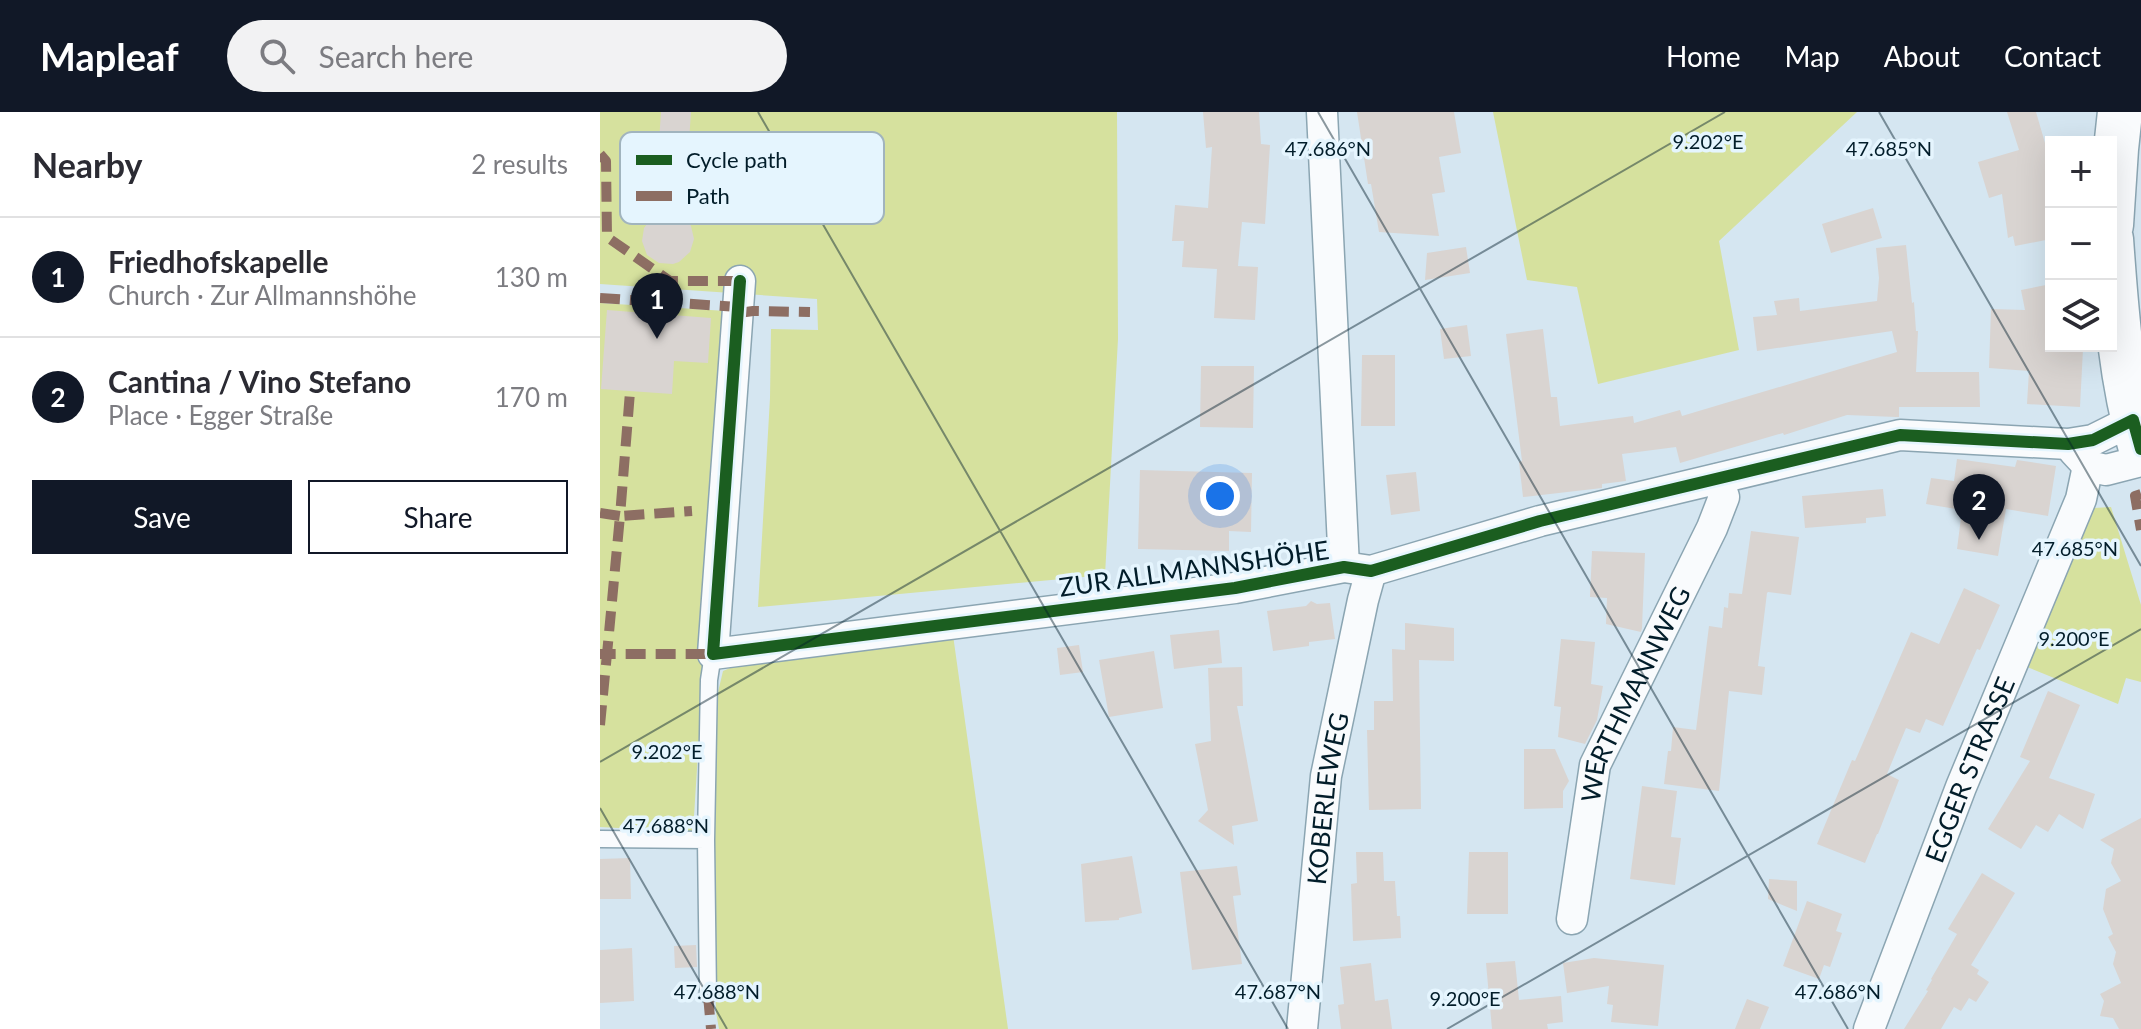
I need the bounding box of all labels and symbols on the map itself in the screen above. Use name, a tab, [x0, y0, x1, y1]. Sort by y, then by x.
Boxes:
text: 9.202°E	[1673, 129, 1743, 153]
legend	[620, 132, 884, 224]
text: 47.686°N	[1285, 136, 1371, 160]
text: 47.685°N	[1846, 136, 1932, 160]
text: Cycle path	[686, 146, 788, 173]
text: Path	[686, 182, 730, 209]
pin: 1	[631, 273, 683, 339]
pin: 2	[1953, 474, 2005, 540]
your location	[1200, 476, 1240, 516]
street label: ZUR ALLMANNSHÖHE	[1057, 533, 1331, 603]
text: 47.685°N	[2032, 536, 2118, 560]
street label: WERTHMANNWEG	[1574, 581, 1697, 804]
text: 9.200°E	[2039, 626, 2109, 650]
street label: EGGER STRASSE	[1918, 672, 2021, 867]
street label: KOBERLEWEG	[1300, 709, 1355, 886]
text: 9.202°E	[632, 739, 702, 763]
text: 47.688°N	[623, 813, 709, 837]
text: 47.688°N	[674, 979, 760, 1003]
text: 47.687°N	[1235, 979, 1321, 1003]
text: 47.686°N	[1795, 979, 1881, 1003]
text: 9.200°E	[1430, 986, 1500, 1010]

